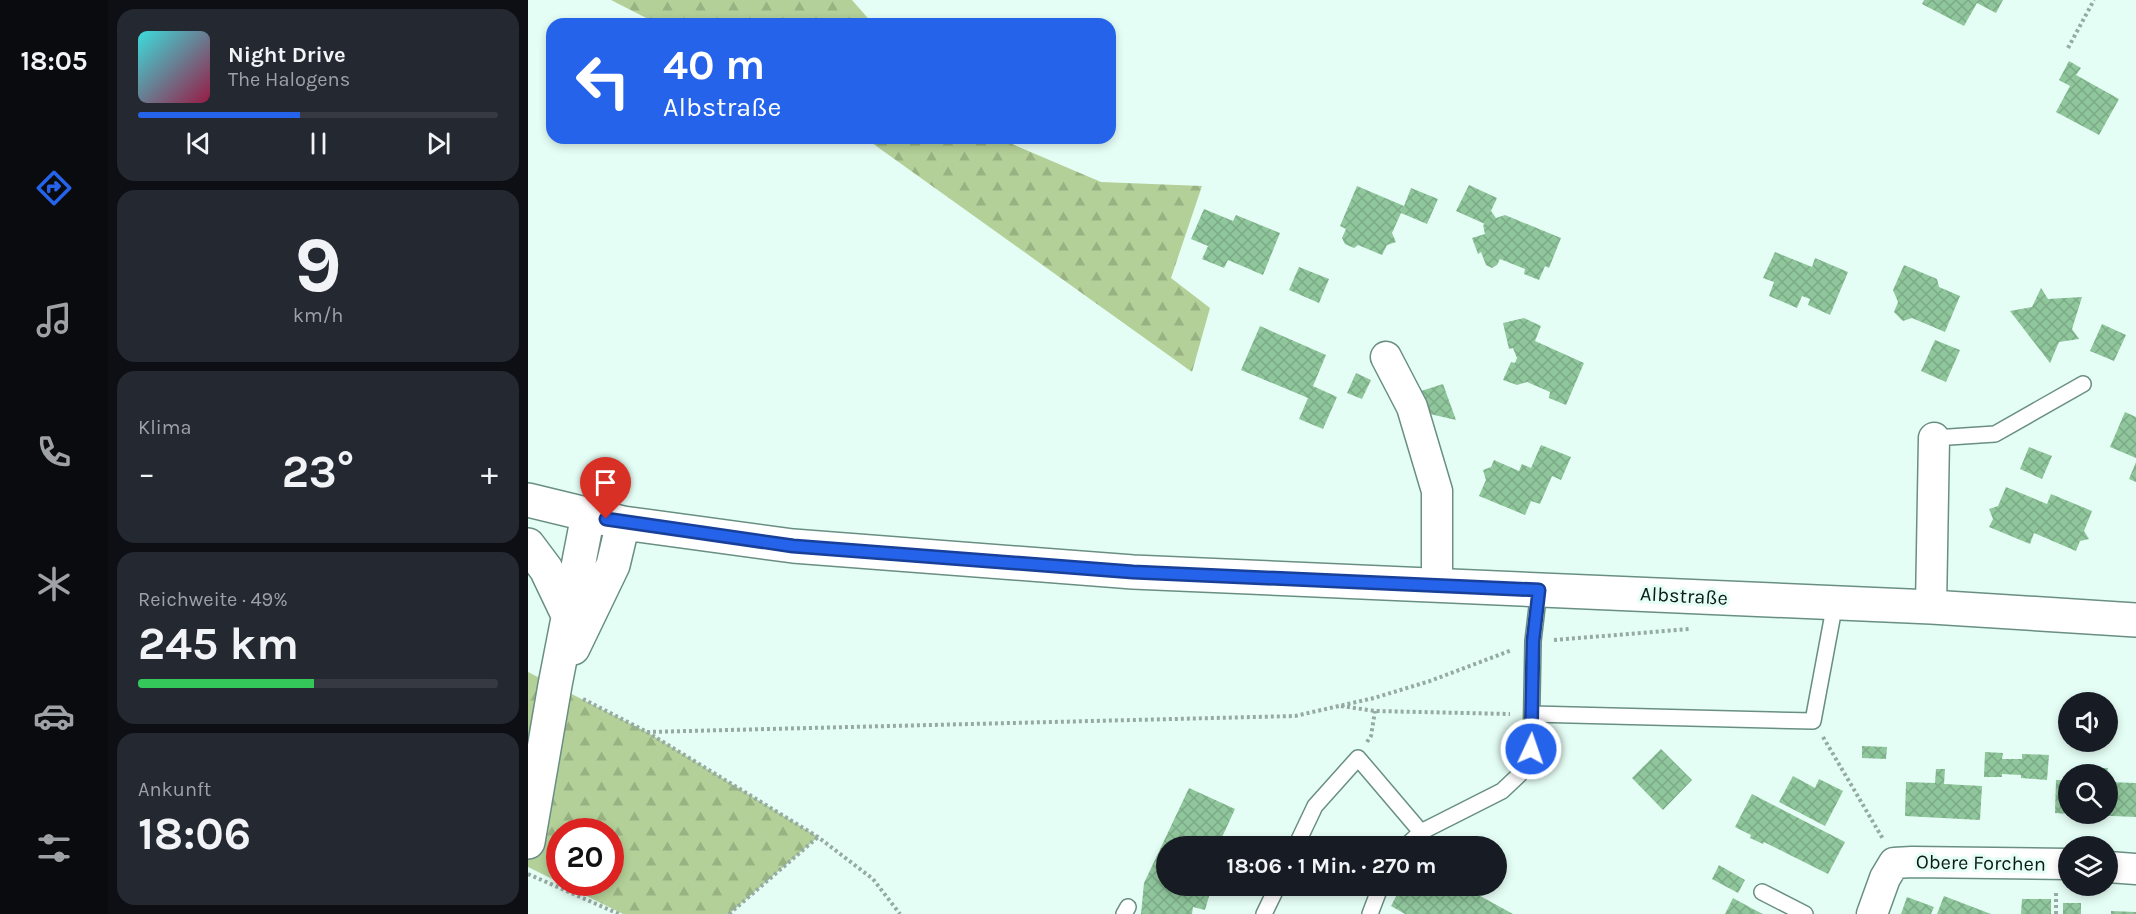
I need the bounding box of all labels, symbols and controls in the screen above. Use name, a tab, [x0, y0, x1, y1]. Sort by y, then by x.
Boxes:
text: 40 m	[663, 40, 765, 90]
text: Night Drive	[228, 42, 346, 68]
icon: left	[564, 42, 642, 120]
text: 18:05	[20, 45, 88, 77]
text: The Halogens	[228, 68, 350, 91]
text: Albstraße	[663, 91, 781, 123]
icon: previous	[182, 127, 215, 160]
icon: pause	[302, 127, 335, 160]
icon: next	[422, 127, 455, 160]
icon: directions	[33, 167, 75, 209]
text: 9	[294, 219, 342, 311]
icon: music	[33, 299, 75, 341]
text: km/h	[293, 304, 343, 327]
text: Klima	[138, 416, 191, 439]
icon: phone	[33, 431, 75, 473]
text: 23°	[282, 446, 354, 498]
text: −	[138, 454, 155, 492]
text: +	[481, 454, 498, 492]
pin	[580, 457, 631, 519]
icon: arrive	[589, 466, 622, 499]
icon: climate	[33, 563, 75, 605]
street label: Albstraße	[1640, 582, 1728, 610]
text: Reichweite · 49%	[138, 588, 288, 611]
text: 245 km	[138, 618, 299, 670]
map controls	[2058, 692, 2118, 896]
button: sound	[2058, 692, 2118, 752]
icon: car	[33, 695, 75, 737]
position arrow	[1499, 717, 1563, 781]
button: search	[2058, 764, 2118, 824]
text: Ankunft	[138, 778, 211, 801]
text: 18:06	[138, 808, 251, 860]
speed limit sign: 20	[546, 818, 624, 896]
icon: filters	[33, 827, 75, 869]
button: layers	[2058, 836, 2118, 896]
street label: Obere Forchen	[1916, 850, 2046, 876]
text: 18:06 · 1 Min. · 270 m	[1227, 853, 1436, 879]

